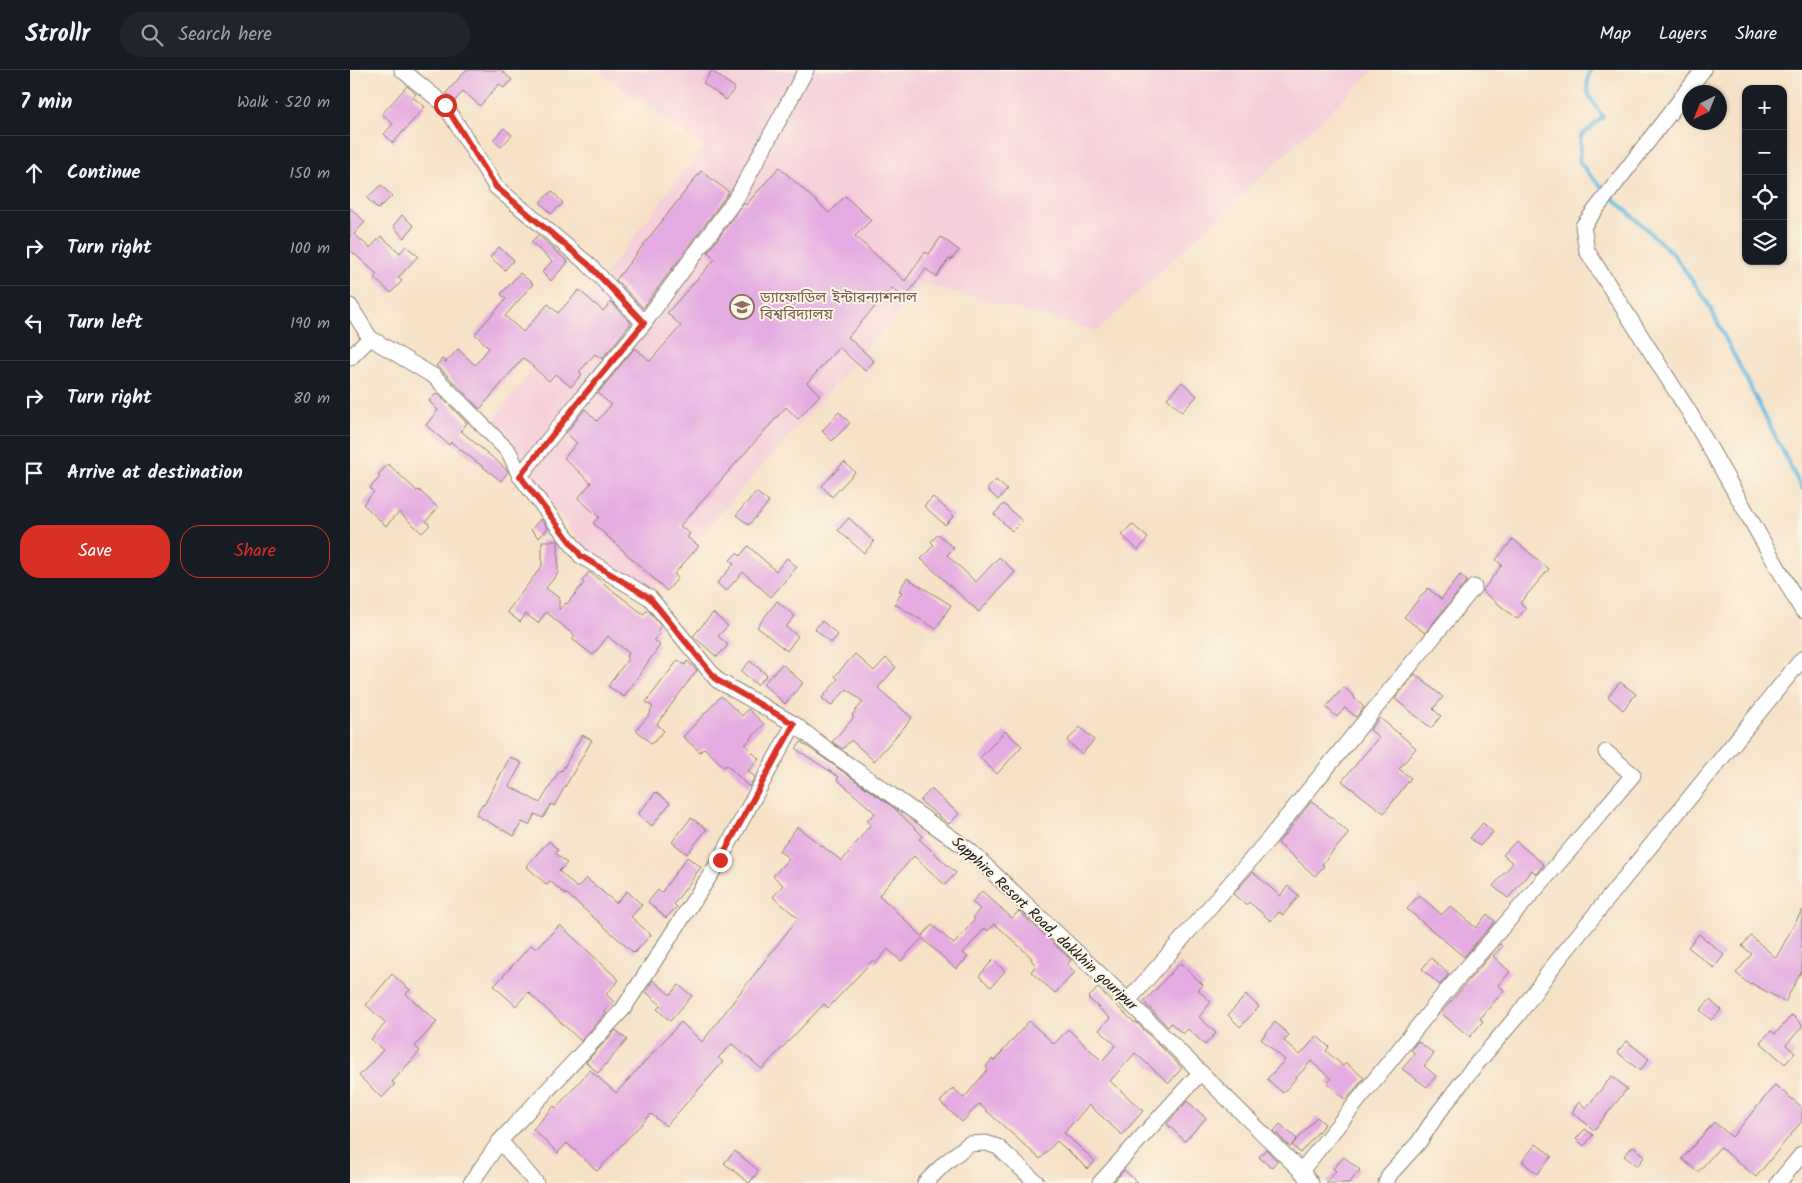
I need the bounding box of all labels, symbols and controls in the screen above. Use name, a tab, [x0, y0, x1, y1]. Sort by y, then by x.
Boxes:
search box	[120, 12, 470, 57]
text: Strollr	[25, 15, 90, 54]
text: Search here	[178, 20, 272, 50]
text: Map	[1600, 20, 1631, 49]
text: Layers	[1659, 20, 1707, 49]
text: Share	[1735, 20, 1777, 49]
icon: search	[138, 21, 166, 49]
north arrow	[1682, 85, 1727, 130]
map controls	[1742, 85, 1787, 265]
button: +	[1742, 85, 1787, 130]
text: 7 min	[20, 86, 72, 119]
text: Walk · 520 m	[237, 90, 330, 115]
route start	[434, 94, 457, 117]
button: −	[1742, 130, 1787, 175]
text: Continue	[67, 158, 140, 188]
icon: ahead	[20, 159, 48, 187]
text: 150 m	[289, 161, 330, 186]
button: locate	[1742, 175, 1787, 220]
button: layers	[1742, 220, 1787, 265]
text: Turn right	[67, 233, 152, 263]
icon: right	[20, 234, 48, 262]
text: 100 m	[290, 236, 330, 261]
place label: ড্যাফোডিল ইন্টারন্যাশনাল বিশ্ববিদ্যালয়	[759, 286, 918, 327]
school or university icon: ড্যাফোডিল ইন্টারন্যাশনাল বিশ্ববিদ্যালয়	[729, 294, 755, 320]
text: Turn left	[67, 308, 142, 338]
icon: left	[20, 309, 48, 337]
text: 190 m	[290, 311, 330, 336]
text: Turn right	[67, 383, 152, 413]
icon: right	[20, 384, 48, 412]
text: 80 m	[293, 386, 330, 411]
text: Arrive at destination	[67, 458, 243, 488]
icon: arrive	[20, 459, 48, 487]
button: Save	[20, 525, 170, 578]
button: Share	[180, 525, 330, 578]
street label: Sapphire Resort Road, dakkhin gouripur	[946, 831, 1143, 1018]
route end	[709, 849, 732, 872]

